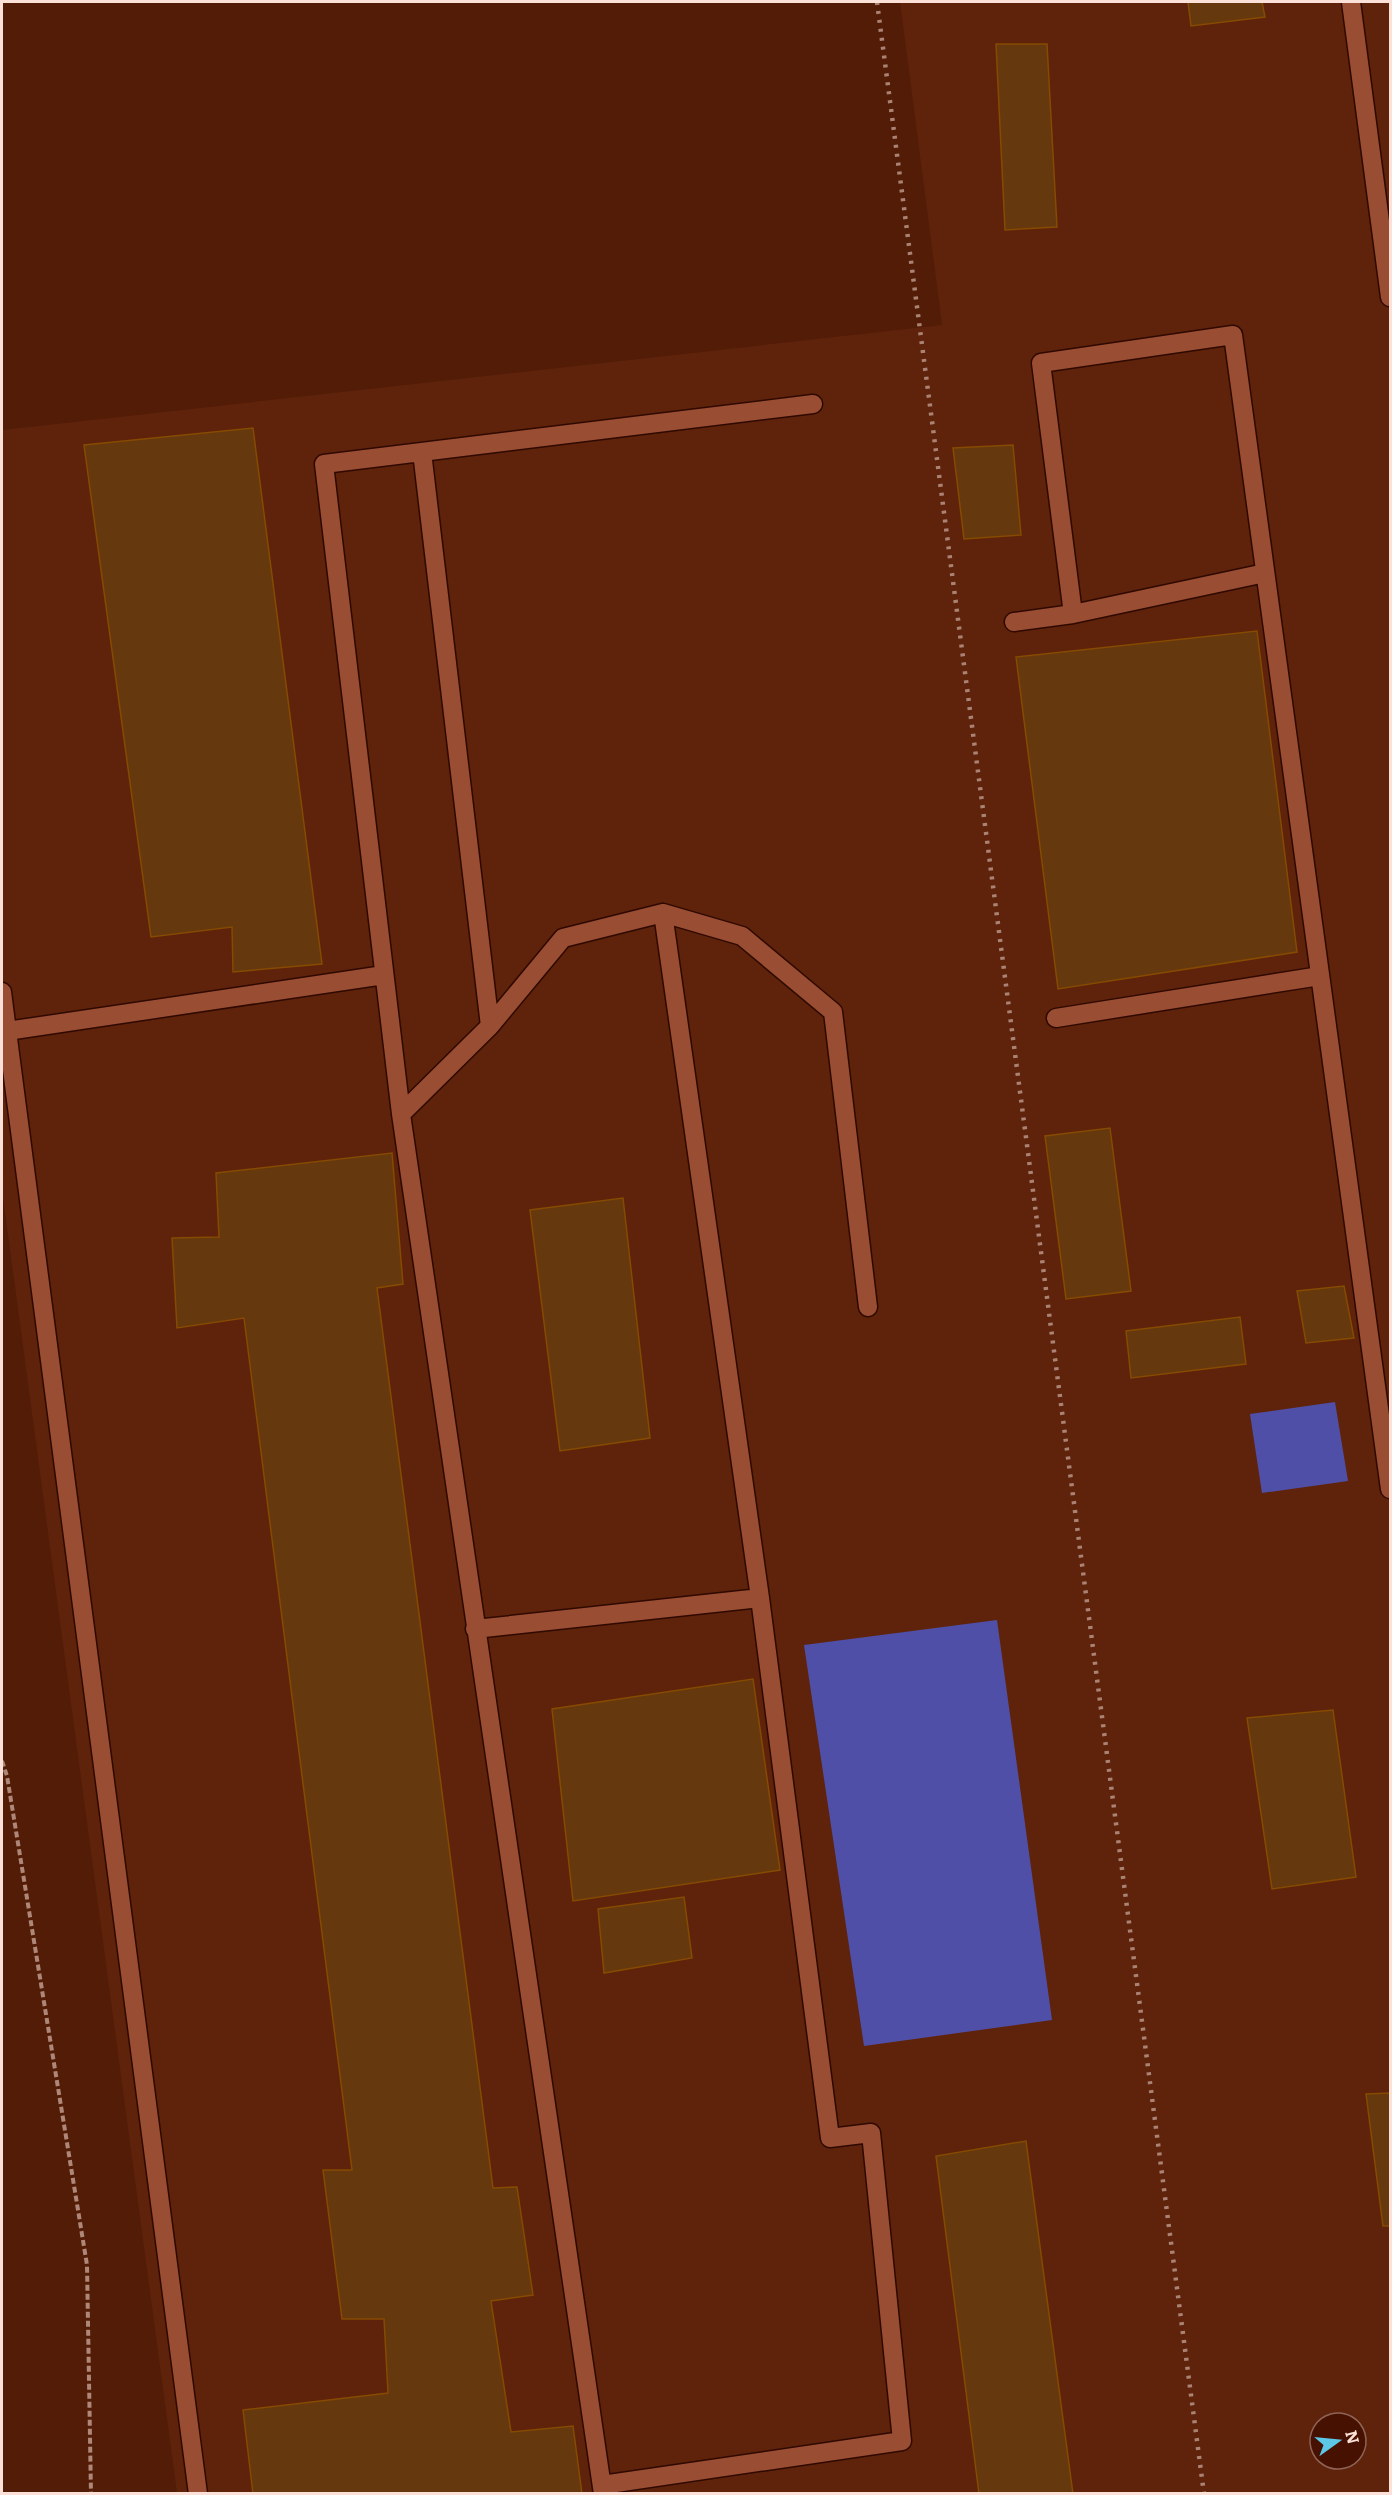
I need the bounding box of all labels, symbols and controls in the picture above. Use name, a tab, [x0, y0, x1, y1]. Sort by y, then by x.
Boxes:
north arrow	[1308, 2411, 1368, 2471]
text: N	[1340, 2427, 1367, 2446]

